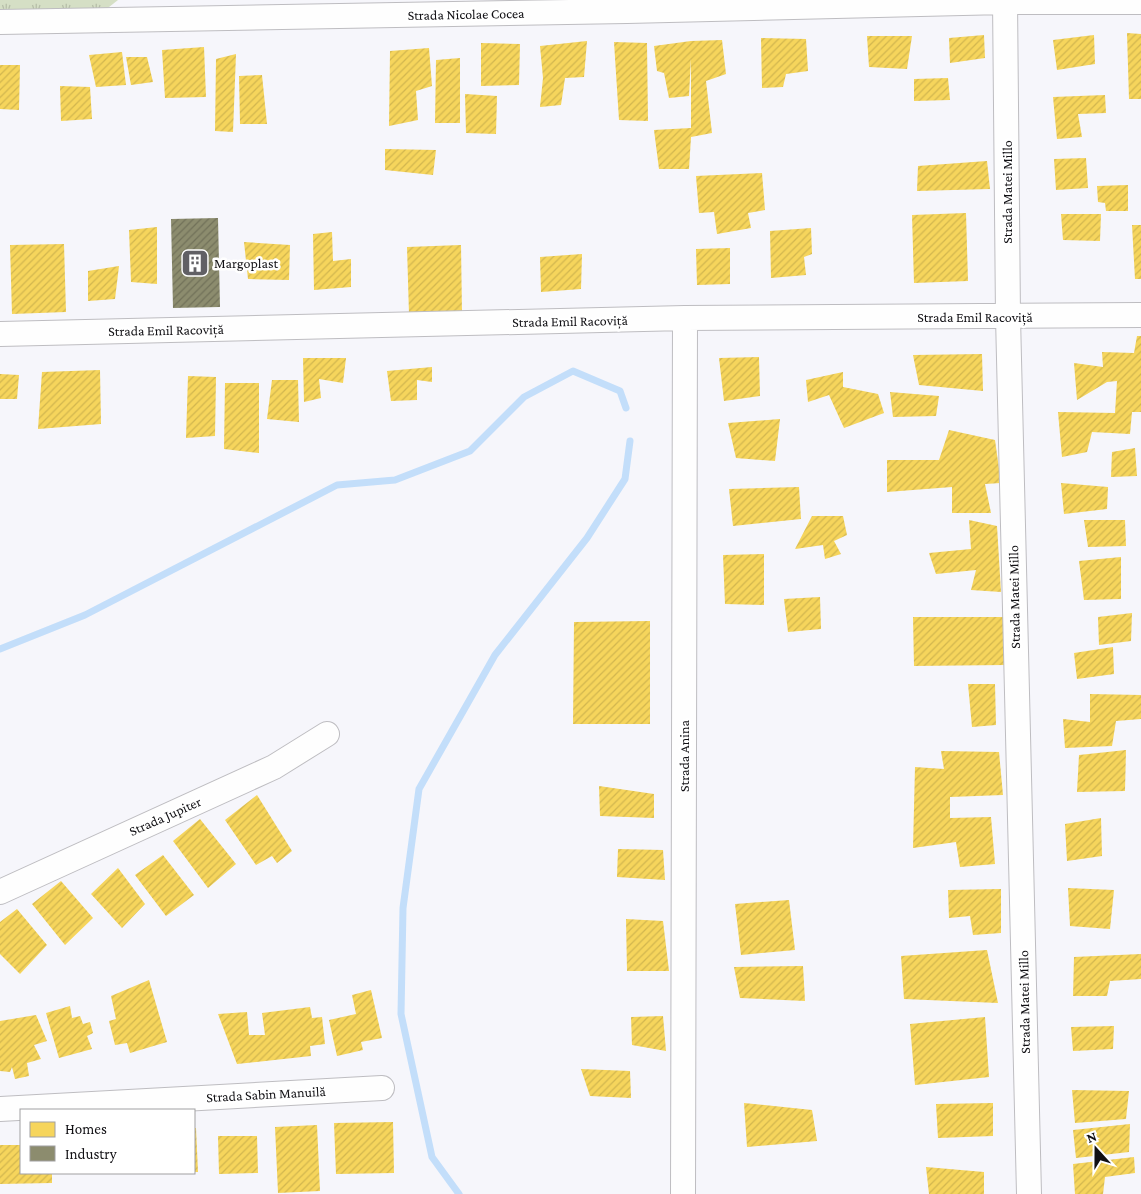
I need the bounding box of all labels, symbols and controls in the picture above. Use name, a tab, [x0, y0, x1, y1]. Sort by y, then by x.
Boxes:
street label: Strada Nicolae Cocea	[407, 5, 525, 23]
street label: Strada Matei Millo	[999, 140, 1015, 244]
building icon: Margoplast	[180, 248, 210, 278]
place label: Margoplast	[214, 255, 278, 271]
street label: Strada Emil Racoviță	[917, 309, 1033, 326]
street label: Strada Emil Racoviță	[512, 312, 628, 331]
street label: Strada Emil Racoviță	[108, 321, 224, 340]
street label: Strada Matei Millo	[1005, 545, 1023, 649]
street label: Strada Anina	[676, 719, 692, 792]
street label: Strada Jupiter	[127, 793, 204, 839]
street label: Strada Matei Millo	[1015, 950, 1033, 1054]
street label: Strada Sabin Manuilă	[206, 1083, 327, 1105]
legend	[20, 1109, 195, 1174]
text: Homes	[65, 1121, 107, 1137]
north arrow	[1071, 1124, 1121, 1174]
text: N	[1084, 1128, 1099, 1146]
text: Industry	[65, 1146, 117, 1163]

